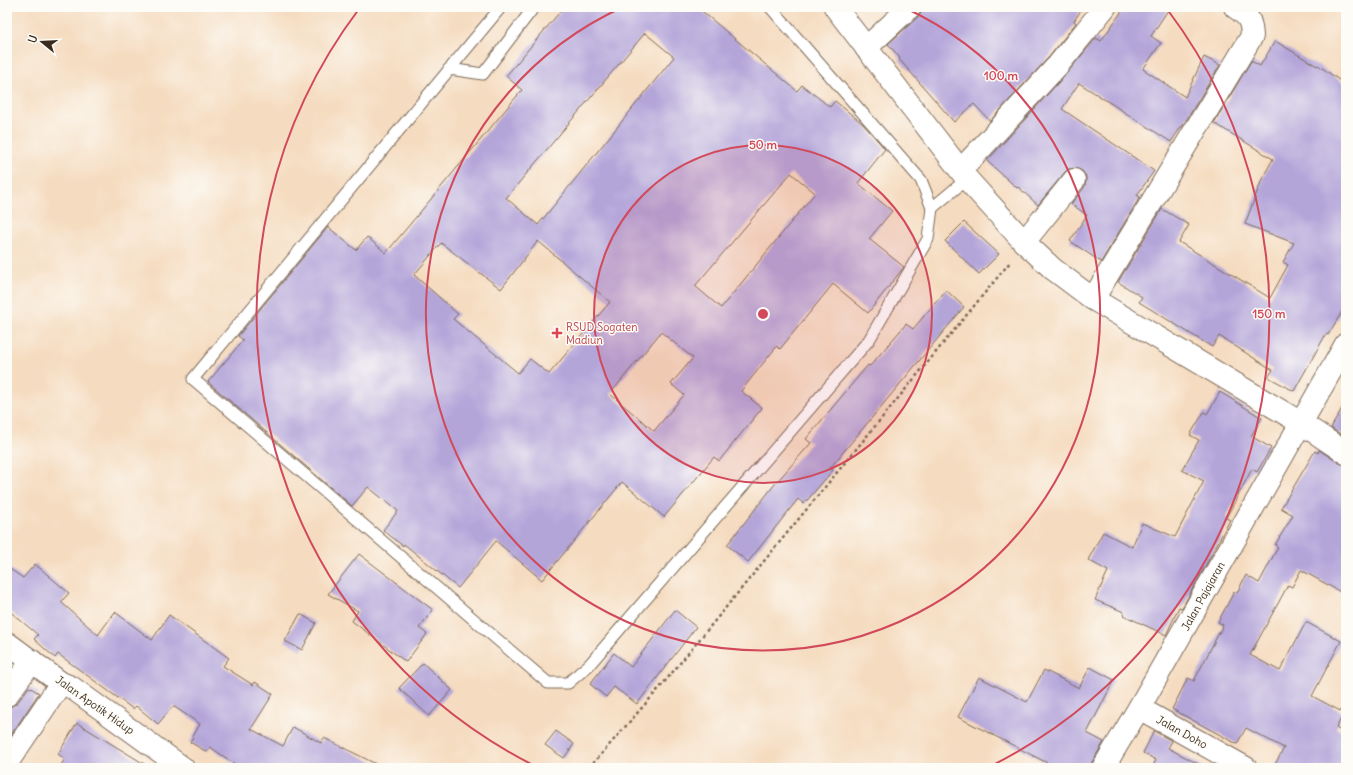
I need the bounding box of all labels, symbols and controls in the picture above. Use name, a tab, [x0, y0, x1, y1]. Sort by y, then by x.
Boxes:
north arrow	[22, 22, 62, 62]
text: U	[25, 33, 40, 45]
text: 100 m	[984, 68, 1018, 83]
text: 50 m	[749, 137, 778, 152]
text: 150 m	[1253, 306, 1286, 321]
centre of rings	[756, 307, 770, 321]
place label: RSUD Sogaten Madiun	[566, 320, 638, 347]
marker: RSUD Sogaten Madiun	[551, 327, 563, 339]
street label: Jalan Pajajaran	[1178, 559, 1228, 633]
street label: Jalan Apotik Hidup	[53, 673, 137, 737]
street label: Jalan Doho	[1154, 712, 1210, 752]

